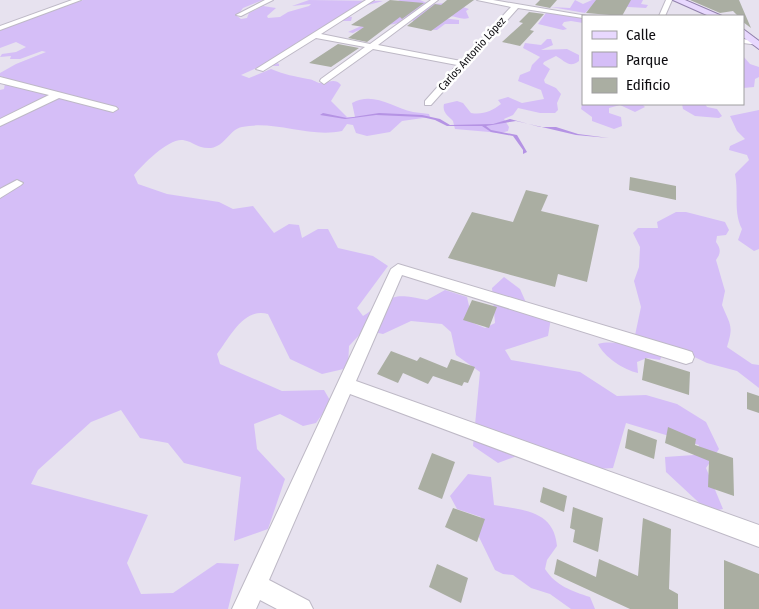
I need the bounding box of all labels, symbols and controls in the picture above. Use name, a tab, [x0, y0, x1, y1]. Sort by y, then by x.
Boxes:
street label: Carlos Antonio López	[436, 14, 509, 93]
legend	[582, 15, 744, 105]
text: Calle	[626, 26, 656, 44]
text: Parque	[626, 51, 669, 69]
text: Edificio	[626, 76, 671, 94]

